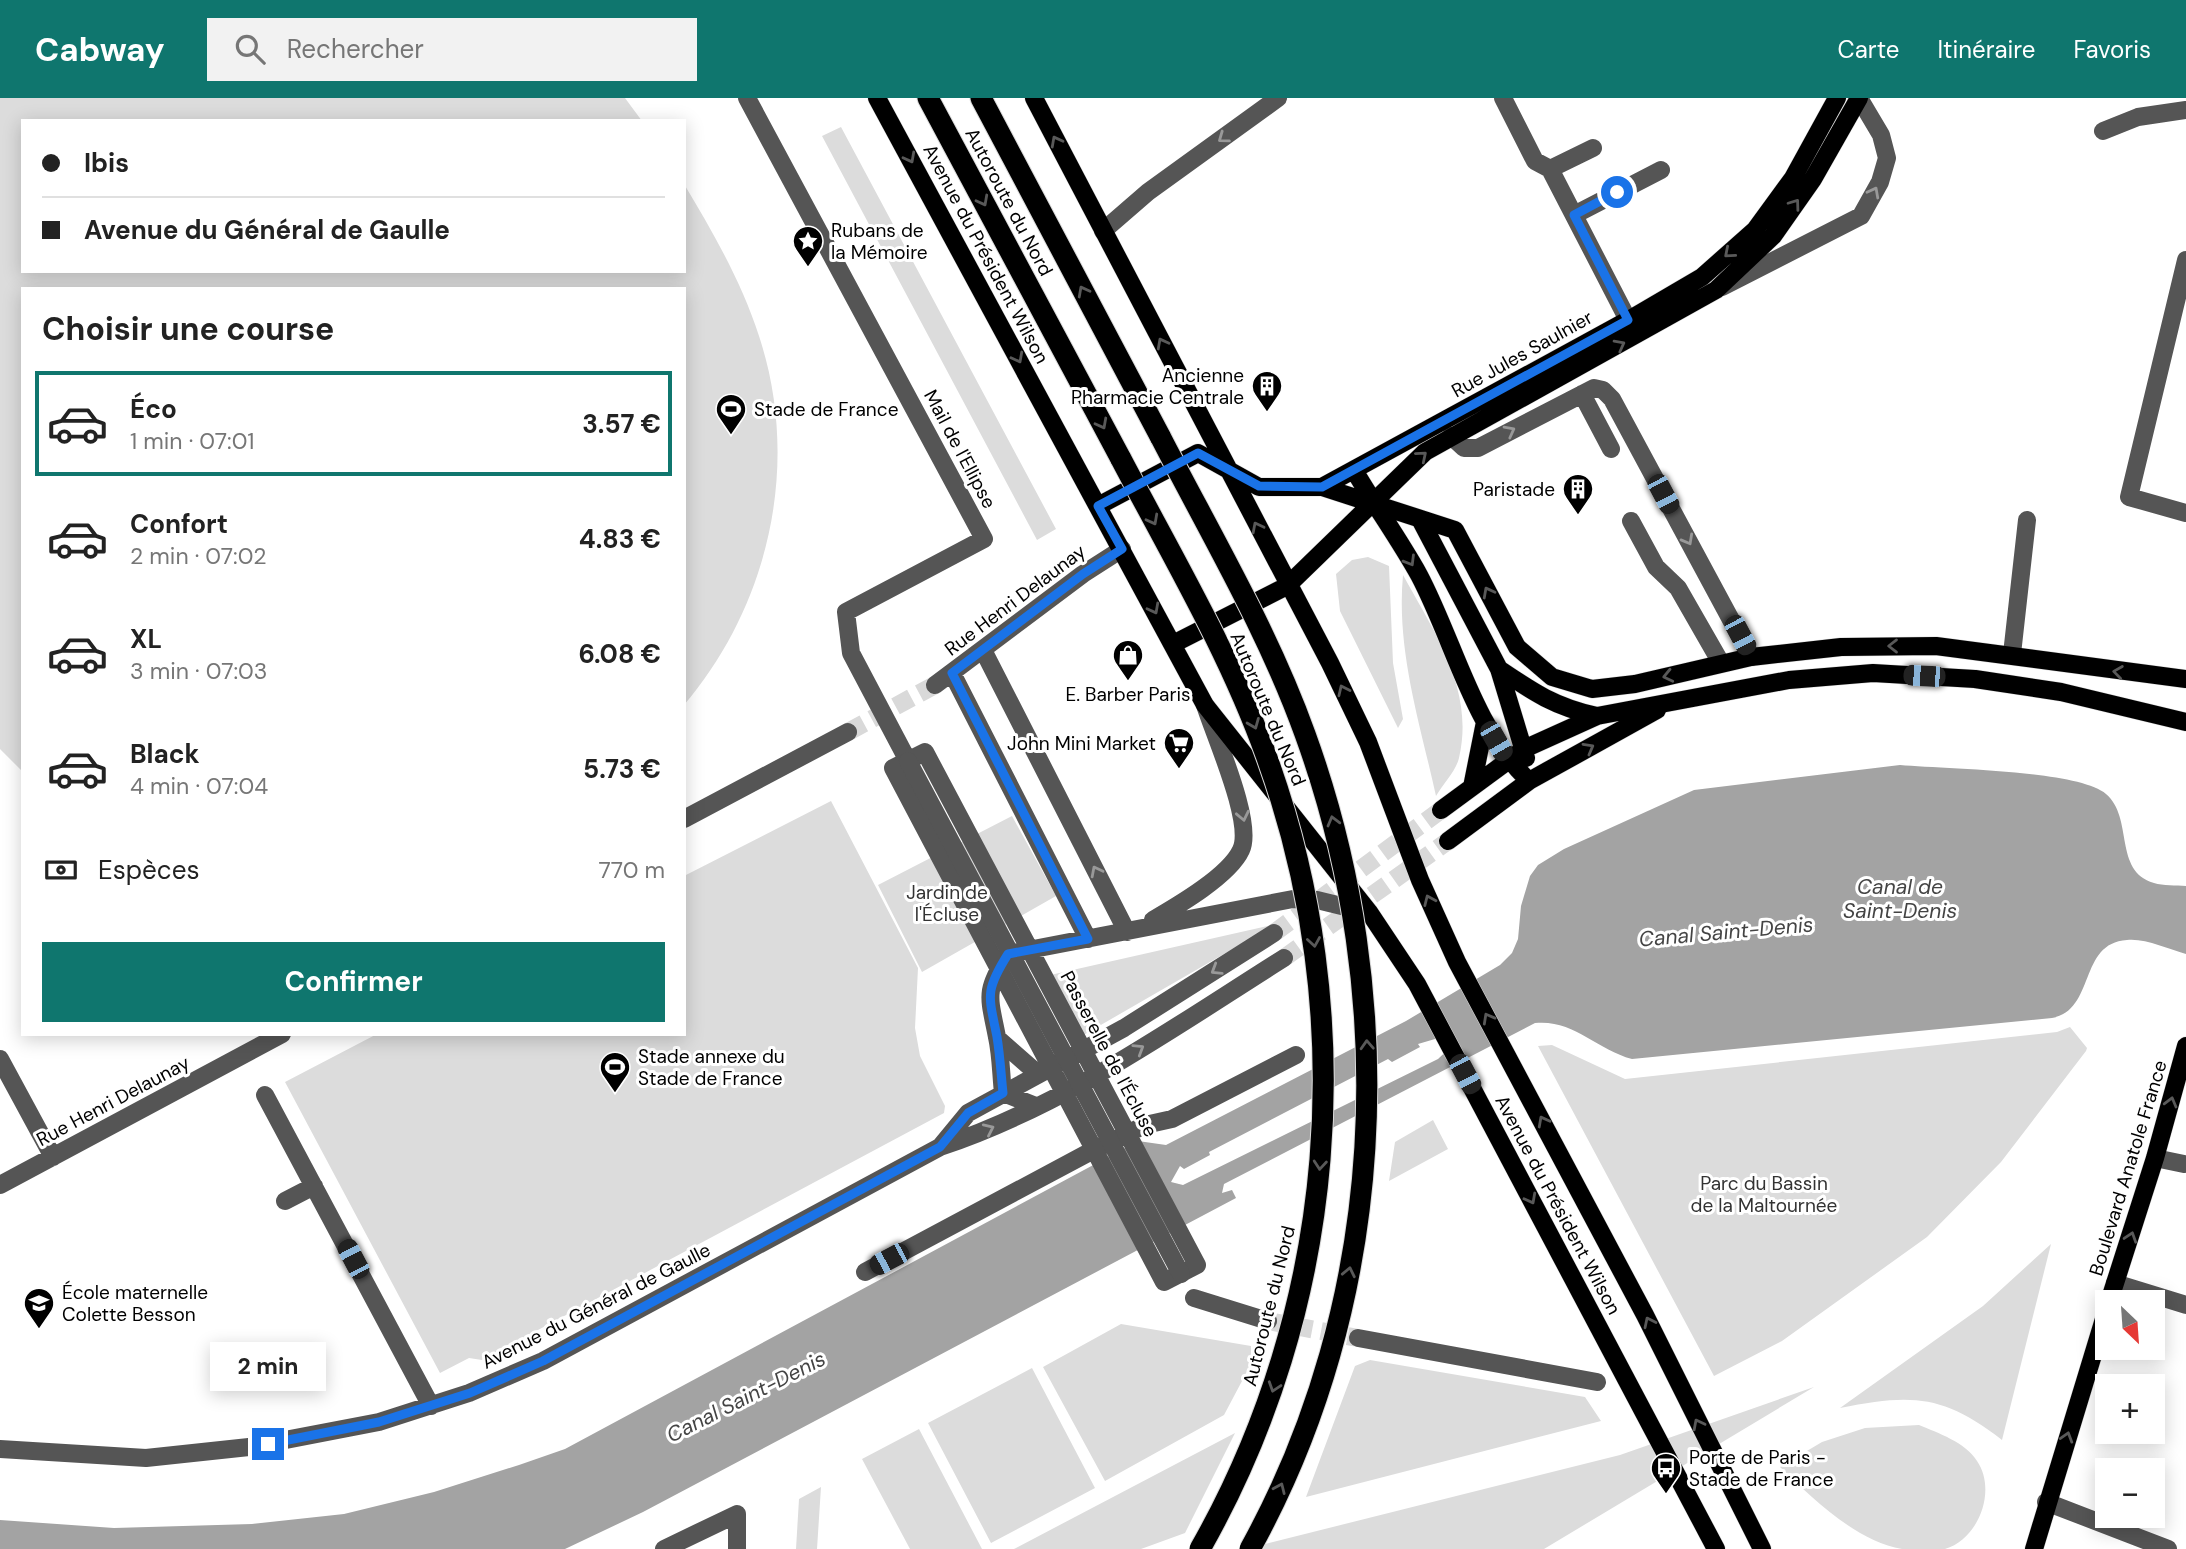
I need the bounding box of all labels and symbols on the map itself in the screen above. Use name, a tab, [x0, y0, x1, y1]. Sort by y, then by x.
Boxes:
street label: Autoroute du Nord	[959, 124, 1059, 280]
one-way arrow	[1218, 130, 1231, 142]
one-way arrow	[1051, 136, 1065, 148]
street label: Avenue du Président Wilson	[917, 140, 1055, 368]
one-way arrow	[902, 151, 915, 163]
route start	[1601, 176, 1633, 208]
one-way arrow	[1866, 186, 1879, 199]
one-way arrow	[975, 194, 989, 207]
one-way arrow	[1787, 199, 1799, 212]
place label: Rubans de la Mémoire	[831, 218, 928, 265]
place icon: Rubans de la Mémoire	[791, 224, 825, 268]
one-way arrow	[1724, 245, 1737, 257]
one-way arrow	[1078, 286, 1091, 298]
street label: Rue Jules Saulnier	[1447, 305, 1597, 403]
one-way arrow	[1156, 337, 1170, 350]
one-way arrow	[1613, 339, 1626, 353]
one-way arrow	[1010, 351, 1023, 363]
place label: Ancienne Pharmacie Centrale	[1071, 363, 1244, 410]
building icon: Ancienne Pharmacie Centrale	[1250, 369, 1284, 413]
street label: Mail de l'Ellipse	[918, 385, 1002, 513]
sports icon: Stade de France	[714, 392, 748, 436]
place label: Stade de France	[754, 397, 898, 422]
one-way arrow	[1094, 417, 1107, 429]
one-way arrow	[1503, 426, 1515, 440]
one-way arrow	[1414, 452, 1427, 464]
car	[1644, 471, 1683, 517]
building icon: Paristade	[1561, 472, 1595, 516]
place label: Paristade	[1473, 477, 1555, 502]
one-way arrow	[1145, 513, 1158, 525]
one-way arrow	[1252, 522, 1266, 534]
one-way arrow	[1680, 533, 1693, 546]
street label: Rue Henri Delaunay	[940, 539, 1091, 661]
one-way arrow	[1402, 554, 1415, 567]
one-way arrow	[1482, 587, 1496, 599]
one-way arrow	[1146, 602, 1159, 615]
car	[1721, 612, 1760, 658]
street label: Autoroute du Nord	[1224, 628, 1312, 790]
shop icon: E. Barber Paris	[1111, 638, 1145, 682]
one-way arrow	[1887, 638, 1897, 654]
car	[1903, 664, 1946, 688]
one-way arrow	[2112, 664, 2124, 679]
one-way arrow	[1662, 668, 1674, 682]
place label: E. Barber Paris	[1065, 682, 1191, 707]
one-way arrow	[1337, 685, 1351, 697]
one-way arrow	[1245, 717, 1259, 729]
car	[1477, 718, 1516, 764]
supermarket icon: John Mini Market	[1162, 726, 1196, 770]
place label: John Mini Market	[1007, 731, 1156, 756]
one-way arrow	[1581, 743, 1594, 756]
one-way arrow	[1234, 810, 1249, 822]
one-way arrow	[1327, 815, 1341, 827]
one-way arrow	[1091, 866, 1105, 878]
water label: Canal de Saint-Denis	[1843, 873, 1957, 925]
park label: Jardin de l'Écluse	[906, 880, 988, 927]
one-way arrow	[1423, 895, 1437, 907]
water label: Canal Saint-Denis	[1638, 910, 1814, 954]
one-way arrow	[1306, 937, 1321, 948]
one-way arrow	[1211, 961, 1224, 974]
street label: Passerelle de l'Écluse	[1055, 967, 1163, 1141]
one-way arrow	[1482, 1013, 1496, 1025]
one-way arrow	[1359, 1040, 1374, 1051]
place label: Stade annexe du Stade de France	[638, 1044, 785, 1091]
one-way arrow	[1131, 1045, 1144, 1058]
street label: Rue Henri Delaunay	[32, 1050, 194, 1152]
sports icon: Stade annexe du Stade de France	[598, 1050, 632, 1094]
car	[1446, 1051, 1485, 1097]
street label: Boulevard Anatole France	[2083, 1057, 2173, 1279]
street label: Avenue du Président Wilson	[1489, 1091, 1627, 1319]
one-way arrow	[2162, 1096, 2177, 1108]
one-way arrow	[1538, 1115, 1551, 1128]
one-way arrow	[982, 1124, 994, 1138]
one-way arrow	[1313, 1159, 1328, 1170]
park label: Parc du Bassin de la Maltournée	[1691, 1171, 1837, 1218]
one-way arrow	[1523, 1192, 1536, 1204]
street label: Autoroute du Nord	[1237, 1223, 1301, 1389]
one-way arrow	[2123, 1232, 2137, 1244]
car	[334, 1236, 373, 1282]
street label: Avenue du Général de Gaulle	[477, 1237, 715, 1375]
car	[866, 1240, 913, 1278]
one-way arrow	[1341, 1266, 1356, 1278]
place label: École maternelle Colette Besson	[62, 1280, 208, 1327]
school or university icon: École maternelle Colette Besson	[22, 1286, 56, 1330]
north arrow	[2095, 1290, 2165, 1360]
one-way arrow	[1643, 1317, 1657, 1329]
callout: 2 min	[210, 1342, 326, 1392]
water label: Canal Saint-Denis	[662, 1345, 830, 1449]
one-way arrow	[1267, 1380, 1282, 1392]
one-way arrow	[1692, 1419, 1706, 1431]
route end	[252, 1428, 284, 1460]
one-way arrow	[2059, 1431, 2073, 1443]
place label: Porte de Paris - Stade de France	[1689, 1445, 1833, 1492]
bus stop icon: Porte de Paris - Stade de France	[1649, 1451, 1683, 1495]
one-way arrow	[1272, 1483, 1286, 1495]

